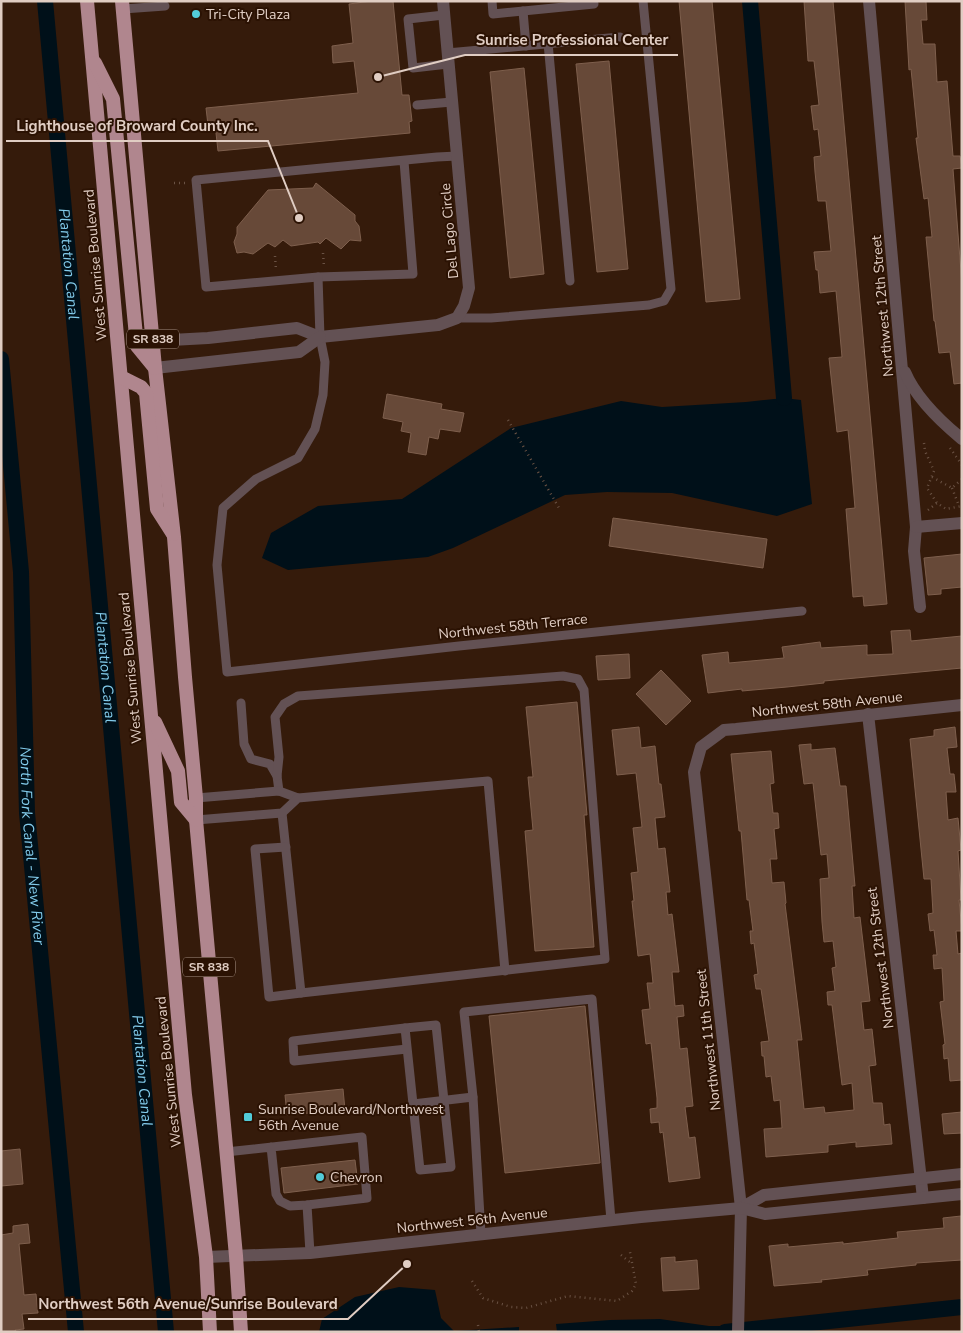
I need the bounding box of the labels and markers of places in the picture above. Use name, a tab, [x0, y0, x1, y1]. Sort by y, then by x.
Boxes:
place label: Tri-City Plaza	[206, 5, 290, 24]
marker: Tri-City Plaza	[190, 8, 202, 20]
callout: Sunrise Professional Center	[465, 25, 678, 55]
callout: Lighthouse of Broward County Inc.	[6, 111, 268, 141]
place label: Sunrise Boulevard/Northwest 56th Avenue	[258, 1100, 444, 1135]
marker: Sunrise Boulevard/Northwest 56th Avenue	[242, 1111, 254, 1123]
place label: Chevron	[330, 1168, 383, 1187]
marker: Chevron	[314, 1171, 326, 1183]
callout: Northwest 56th Avenue/Sunrise Boulevard	[28, 1289, 348, 1319]

